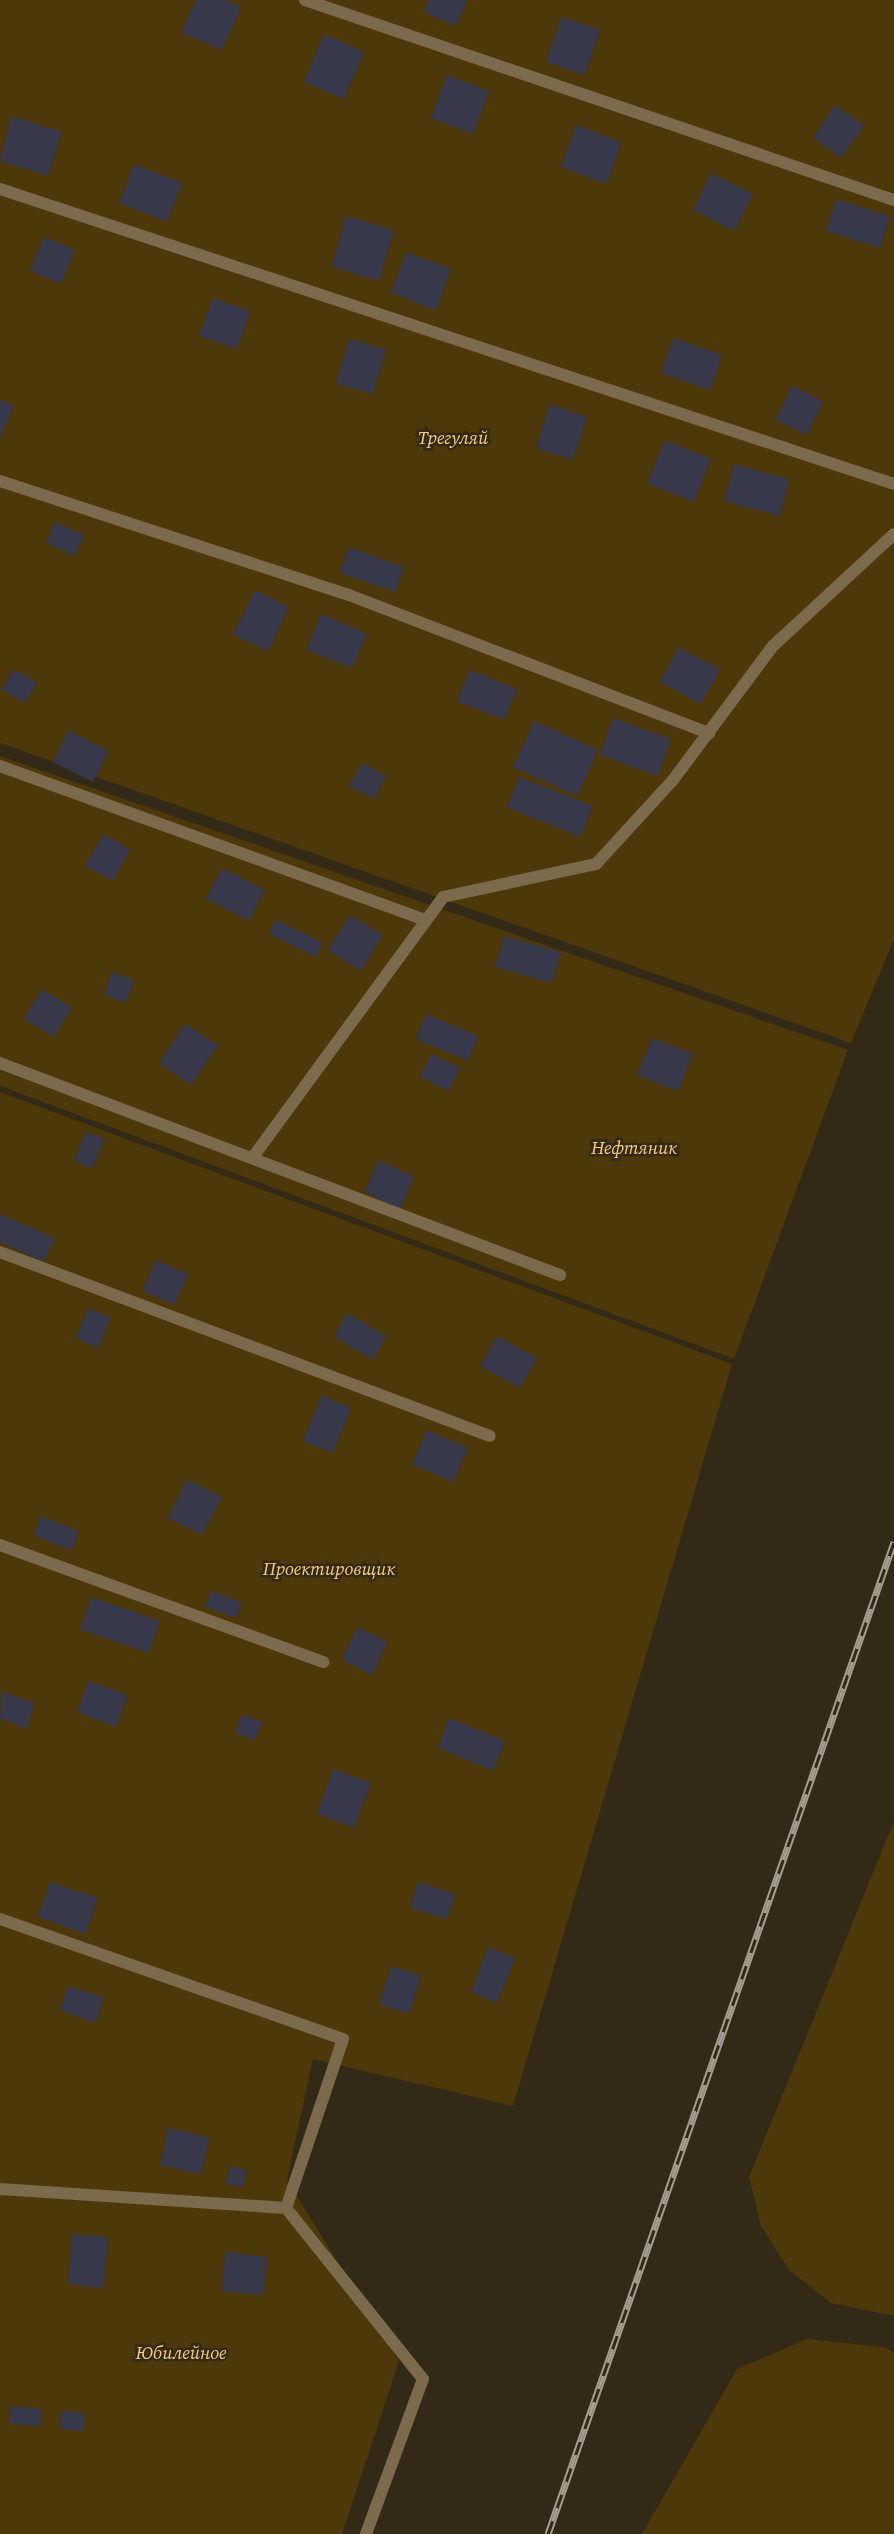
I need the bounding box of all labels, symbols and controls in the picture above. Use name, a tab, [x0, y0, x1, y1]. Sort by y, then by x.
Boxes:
park label: Трегуляй	[418, 427, 488, 449]
park label: Нефтяник	[591, 1137, 677, 1159]
park label: Проектировщик	[263, 1558, 395, 1580]
park label: Юбилейное	[136, 2342, 226, 2364]

